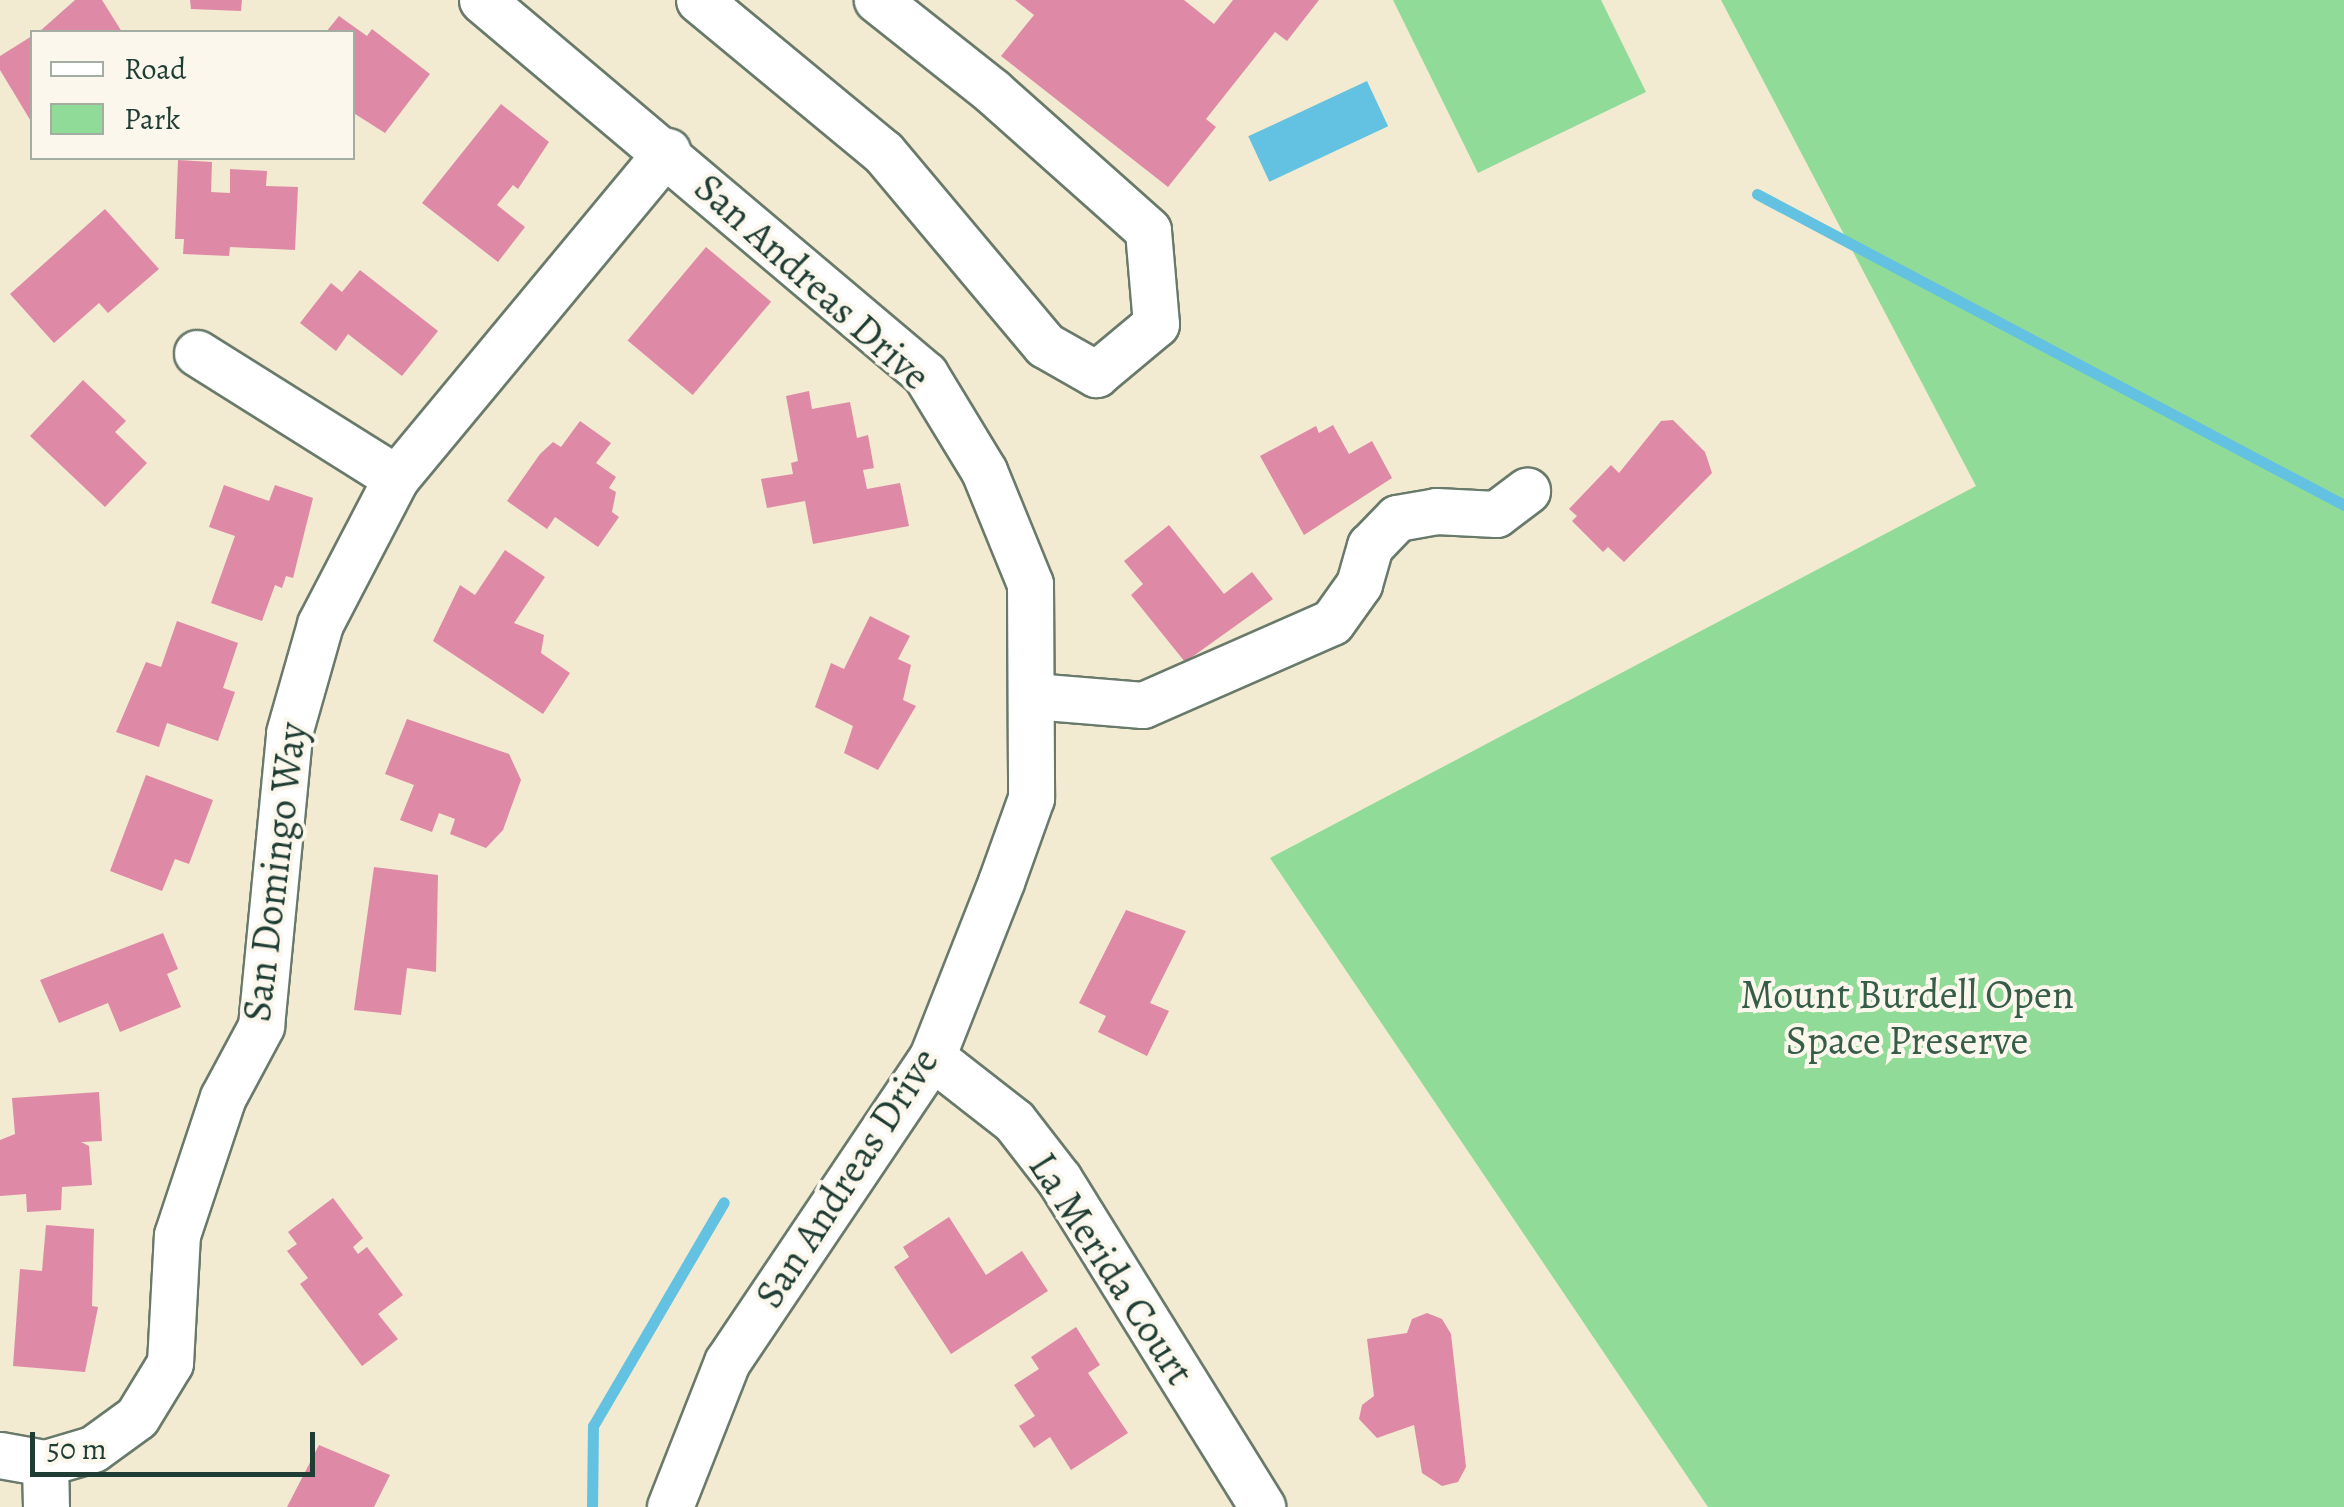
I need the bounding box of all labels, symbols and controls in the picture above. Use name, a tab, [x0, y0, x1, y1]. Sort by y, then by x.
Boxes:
legend	[30, 30, 355, 160]
text: Road	[124, 49, 186, 89]
text: Park	[124, 99, 180, 139]
street label: San Andreas Drive	[684, 164, 940, 400]
street label: San Domingo Way	[233, 720, 317, 1024]
park label: Mount Burdell Open Space Preserve	[1740, 971, 2074, 1065]
street label: San Andreas Drive	[745, 1039, 949, 1317]
street label: La Merida Court	[1018, 1144, 1204, 1394]
scale bar	[35, 1412, 320, 1474]
text: 50 m	[47, 1429, 107, 1469]

